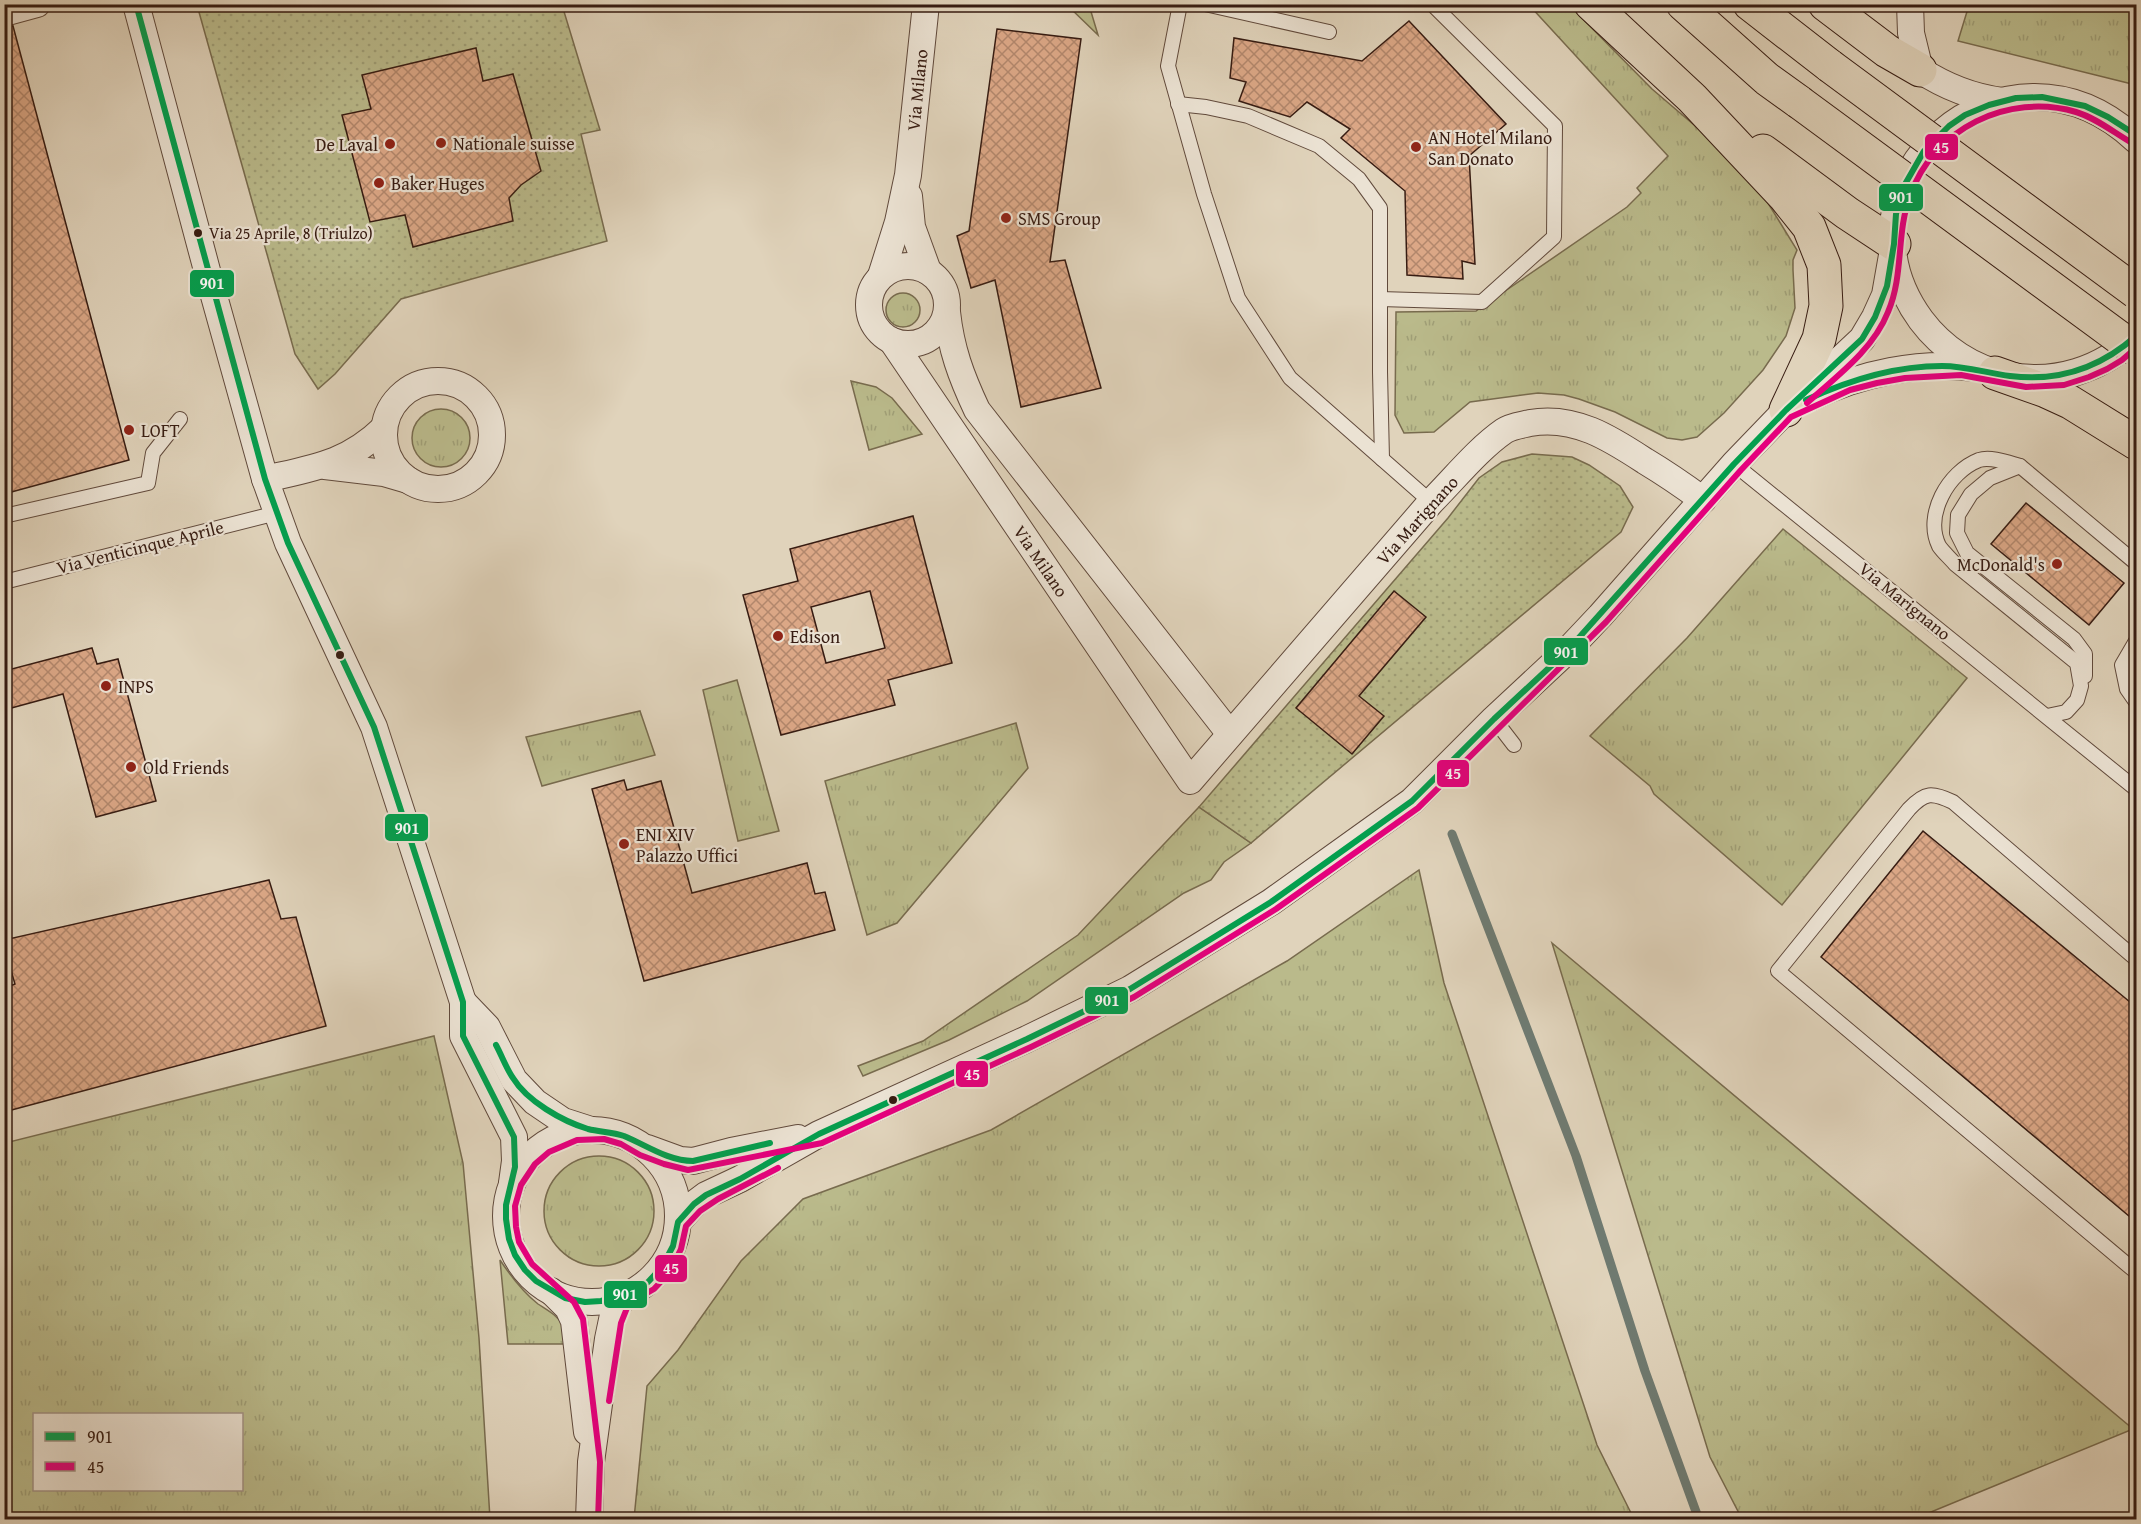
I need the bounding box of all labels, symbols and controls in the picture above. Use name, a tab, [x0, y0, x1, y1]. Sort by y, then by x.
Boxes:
street label: Via Milano	[899, 48, 935, 132]
place label: AN Hotel Milano San Donato	[1428, 124, 1552, 172]
place label: Nationale suisse	[453, 130, 575, 157]
place label: De Laval	[315, 131, 378, 158]
line badge: 45	[1924, 133, 1959, 161]
text: 45	[1933, 135, 1949, 159]
marker: Nationale suisse	[434, 136, 448, 150]
marker: De Laval	[383, 137, 397, 151]
marker: AN Hotel Milano San Donato	[1409, 140, 1423, 154]
place label: Baker Huges	[391, 170, 485, 197]
marker: Baker Huges	[372, 176, 386, 190]
line badge: 901	[1878, 183, 1924, 212]
text: 901	[1889, 185, 1913, 209]
place label: SMS Group	[1018, 205, 1101, 232]
marker: SMS Group	[999, 211, 1013, 225]
place label: Via 25 Aprile, 8 (Triulzo)	[209, 221, 373, 245]
marker: Via 25 Aprile, 8 (Triulzo)	[192, 227, 204, 239]
line badge: 901	[189, 269, 235, 298]
text: 901	[200, 271, 224, 295]
place label: LOFT	[141, 417, 180, 444]
marker: LOFT	[122, 423, 136, 437]
street label: Via Marignano	[1370, 469, 1464, 571]
street label: Via Venticinque Aprile	[54, 513, 226, 581]
street label: Via Milano	[1007, 519, 1075, 603]
place label: McDonald's	[1957, 551, 2045, 578]
street label: Via Marignano	[1853, 555, 1957, 647]
marker: McDonald's	[2050, 557, 2064, 571]
place label: Edison	[790, 623, 840, 650]
marker: Edison	[771, 629, 785, 643]
line badge: 901	[1543, 637, 1589, 666]
text: 901	[1554, 640, 1578, 664]
unlabelled marker	[334, 649, 346, 661]
place label: INPS	[118, 673, 154, 700]
marker: INPS	[99, 679, 113, 693]
place label: Old Friends	[143, 754, 229, 781]
line badge: 45	[1436, 759, 1470, 788]
marker: Old Friends	[124, 760, 138, 774]
text: 45	[1445, 761, 1461, 785]
line badge: 901	[384, 813, 429, 842]
text: 901	[395, 816, 419, 840]
place label: ENI XIV Palazzo Uffici	[636, 821, 738, 869]
marker: ENI XIV Palazzo Uffici	[617, 837, 631, 851]
line badge: 901	[1084, 986, 1129, 1015]
text: 901	[1095, 988, 1119, 1012]
line badge: 45	[955, 1060, 989, 1088]
text: 45	[964, 1062, 980, 1086]
unlabelled marker	[887, 1094, 899, 1106]
line badge: 45	[654, 1254, 688, 1283]
text: 45	[663, 1256, 679, 1280]
line badge: 901	[603, 1280, 648, 1309]
text: 901	[613, 1282, 637, 1306]
legend	[33, 1413, 243, 1491]
text: 901	[87, 1423, 113, 1450]
text: 45	[87, 1453, 104, 1480]

